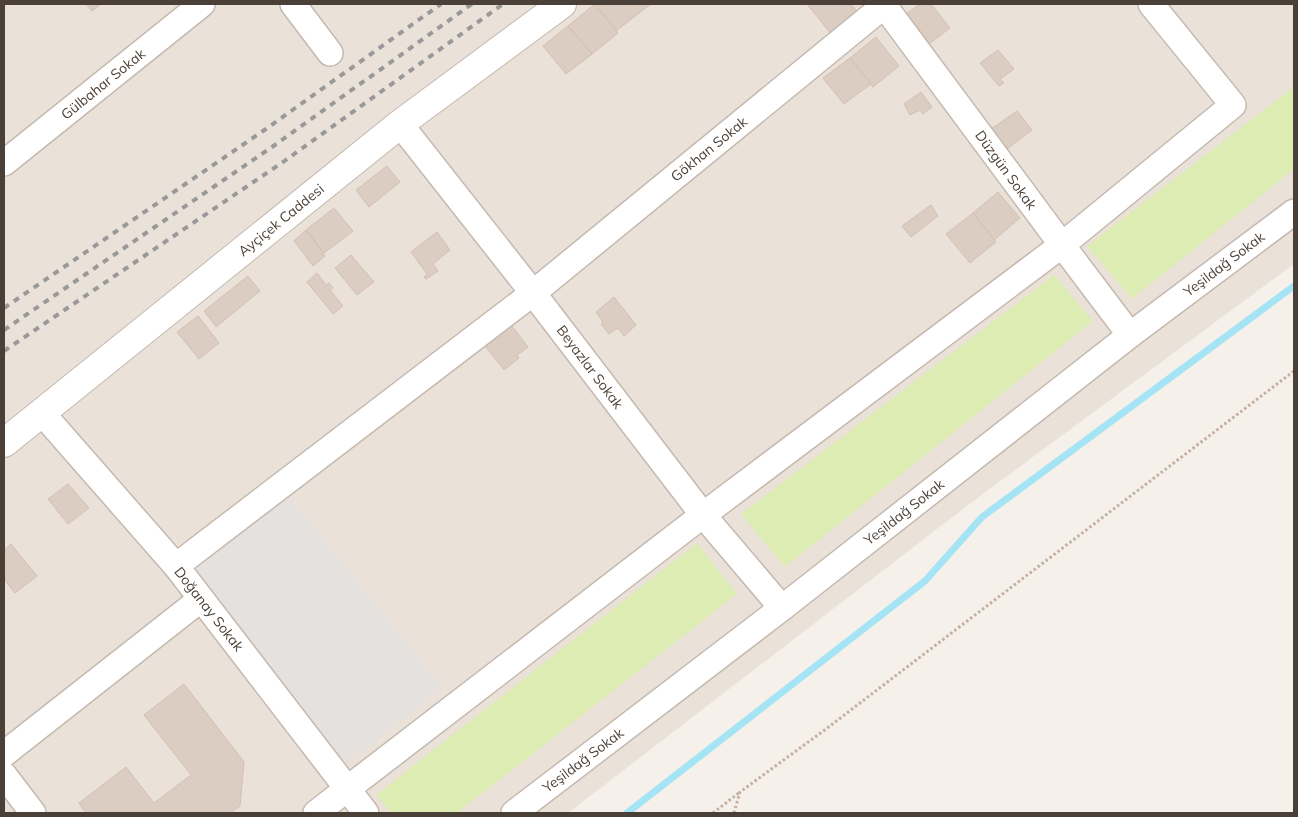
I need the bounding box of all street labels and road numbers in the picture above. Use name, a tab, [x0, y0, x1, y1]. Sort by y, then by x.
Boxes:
street label: Gülbahar Sokak	[57, 44, 149, 123]
street label: Gökhan Sokak	[667, 112, 752, 185]
street label: Düzgün Sokak	[971, 127, 1041, 214]
street label: Ayçiçek Caddesi	[234, 180, 328, 260]
street label: Yeşildağ Sokak	[1179, 227, 1269, 301]
street label: Beyazlar Sokak	[553, 322, 628, 413]
street label: Yeşildağ Sokak	[859, 475, 948, 550]
street label: Doğanay Sokak	[170, 563, 248, 655]
street label: Yeşildağ Sokak	[538, 723, 628, 797]

